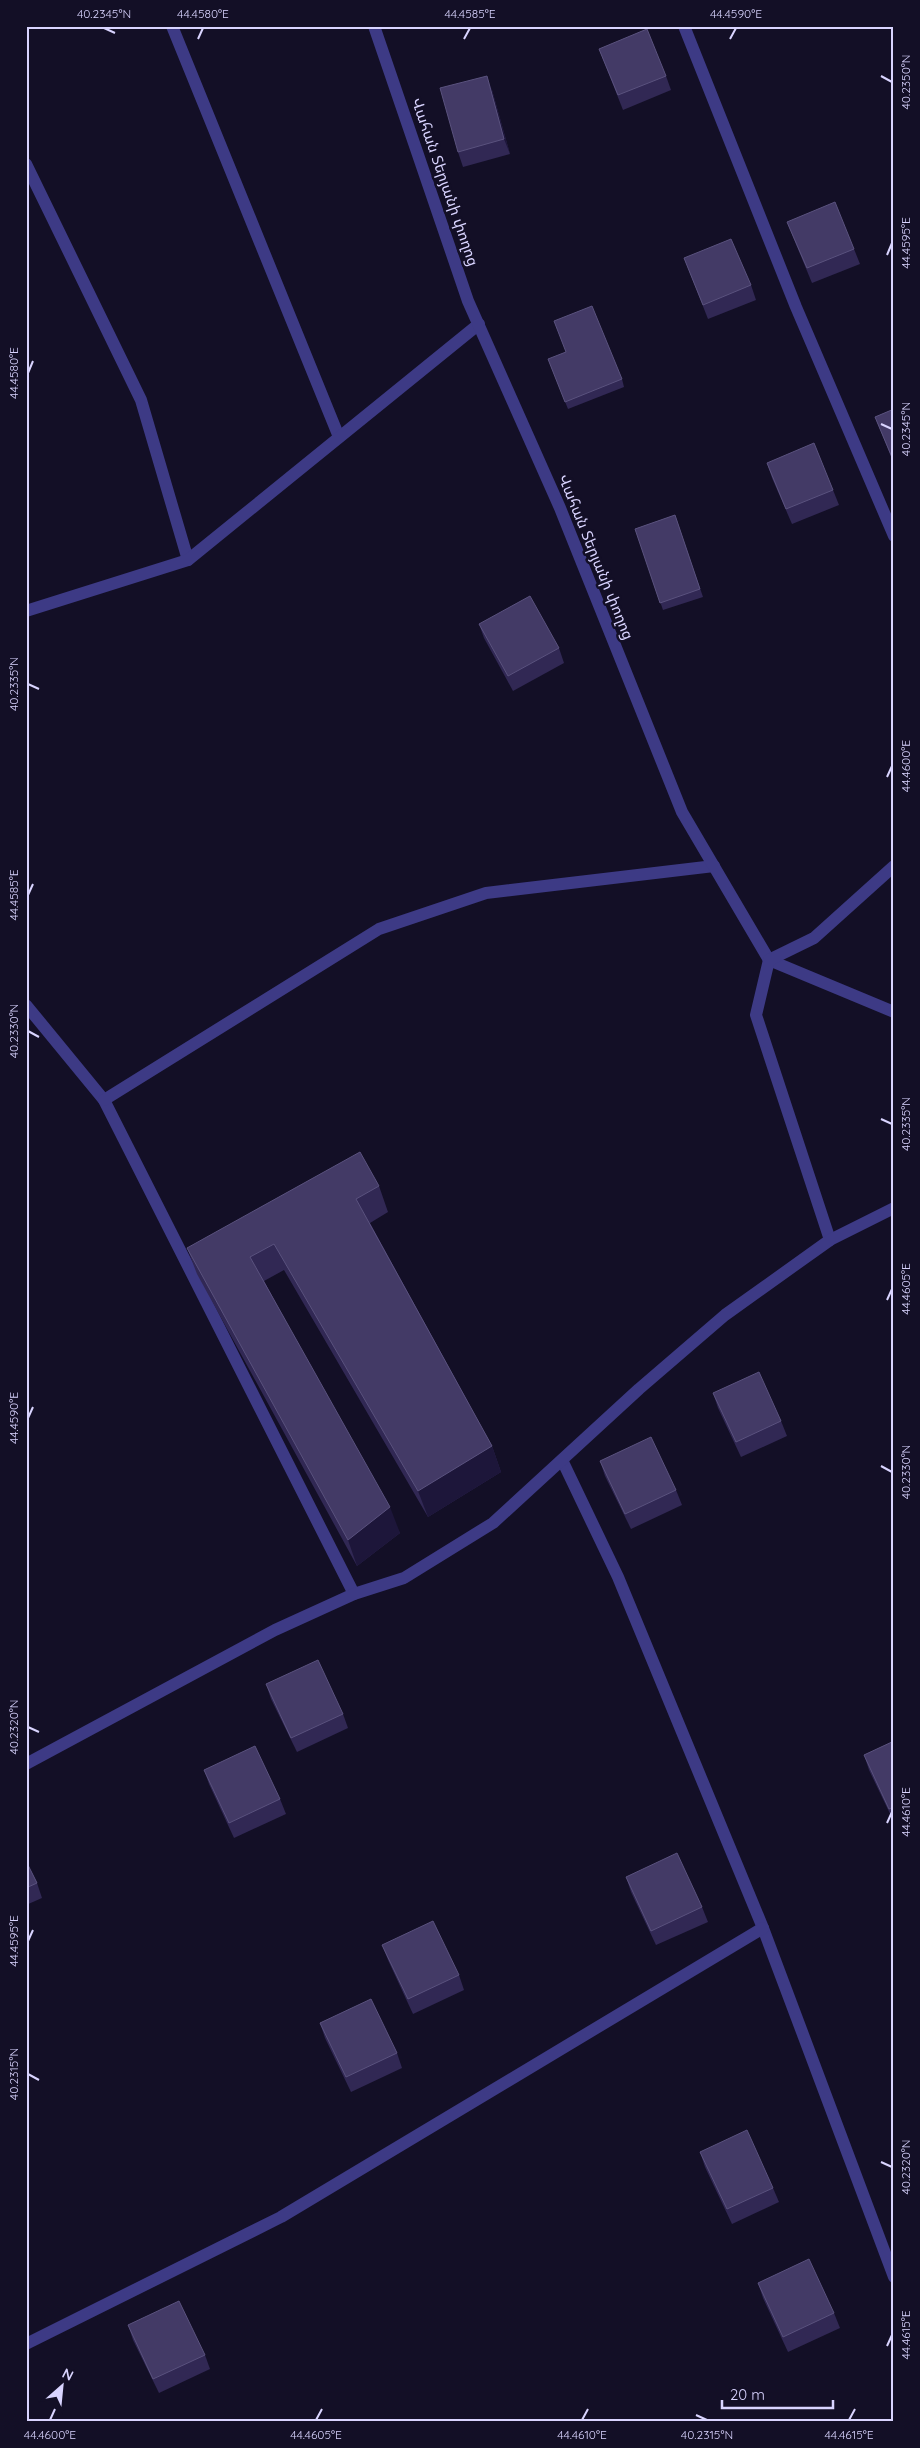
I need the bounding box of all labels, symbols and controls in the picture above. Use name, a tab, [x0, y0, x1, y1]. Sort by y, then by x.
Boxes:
text: 40.2345°N	[77, 6, 131, 21]
text: 44.4580°E	[177, 6, 229, 21]
text: 44.4585°E	[444, 6, 496, 21]
text: 44.4590°E	[710, 6, 762, 21]
text: 40.2350°N	[898, 55, 913, 109]
street label: Վահան Տերյանի փողոց	[408, 95, 483, 268]
text: 44.4595°E	[898, 217, 913, 269]
text: 44.4580°E	[6, 347, 21, 399]
text: 40.2345°N	[898, 402, 913, 456]
street label: Վահան Տերյանի փողոց	[555, 471, 638, 642]
text: 40.2335°N	[6, 657, 21, 711]
text: 44.4600°E	[898, 740, 913, 792]
text: 44.4585°E	[6, 869, 21, 921]
text: 40.2330°N	[6, 1004, 21, 1058]
text: 40.2335°N	[898, 1097, 913, 1151]
text: 44.4605°E	[898, 1263, 913, 1315]
text: 44.4590°E	[6, 1392, 21, 1444]
text: 40.2330°N	[898, 1445, 913, 1499]
text: 40.2320°N	[6, 1699, 21, 1755]
text: 44.4610°E	[898, 1787, 913, 1837]
text: 44.4595°E	[6, 1915, 21, 1967]
text: 40.2315°N	[6, 2048, 21, 2100]
text: 40.2320°N	[898, 2139, 913, 2195]
text: 44.4615°E	[898, 2310, 913, 2359]
north arrow	[38, 2360, 88, 2410]
text: N	[59, 2364, 77, 2385]
scale bar	[722, 2378, 834, 2410]
text: 20 m	[730, 2385, 765, 2404]
text: 44.4600°E	[24, 2427, 76, 2442]
text: 44.4605°E	[290, 2427, 342, 2442]
text: 44.4610°E	[557, 2427, 607, 2442]
text: 40.2315°N	[681, 2427, 733, 2442]
text: 44.4615°E	[825, 2427, 874, 2442]

